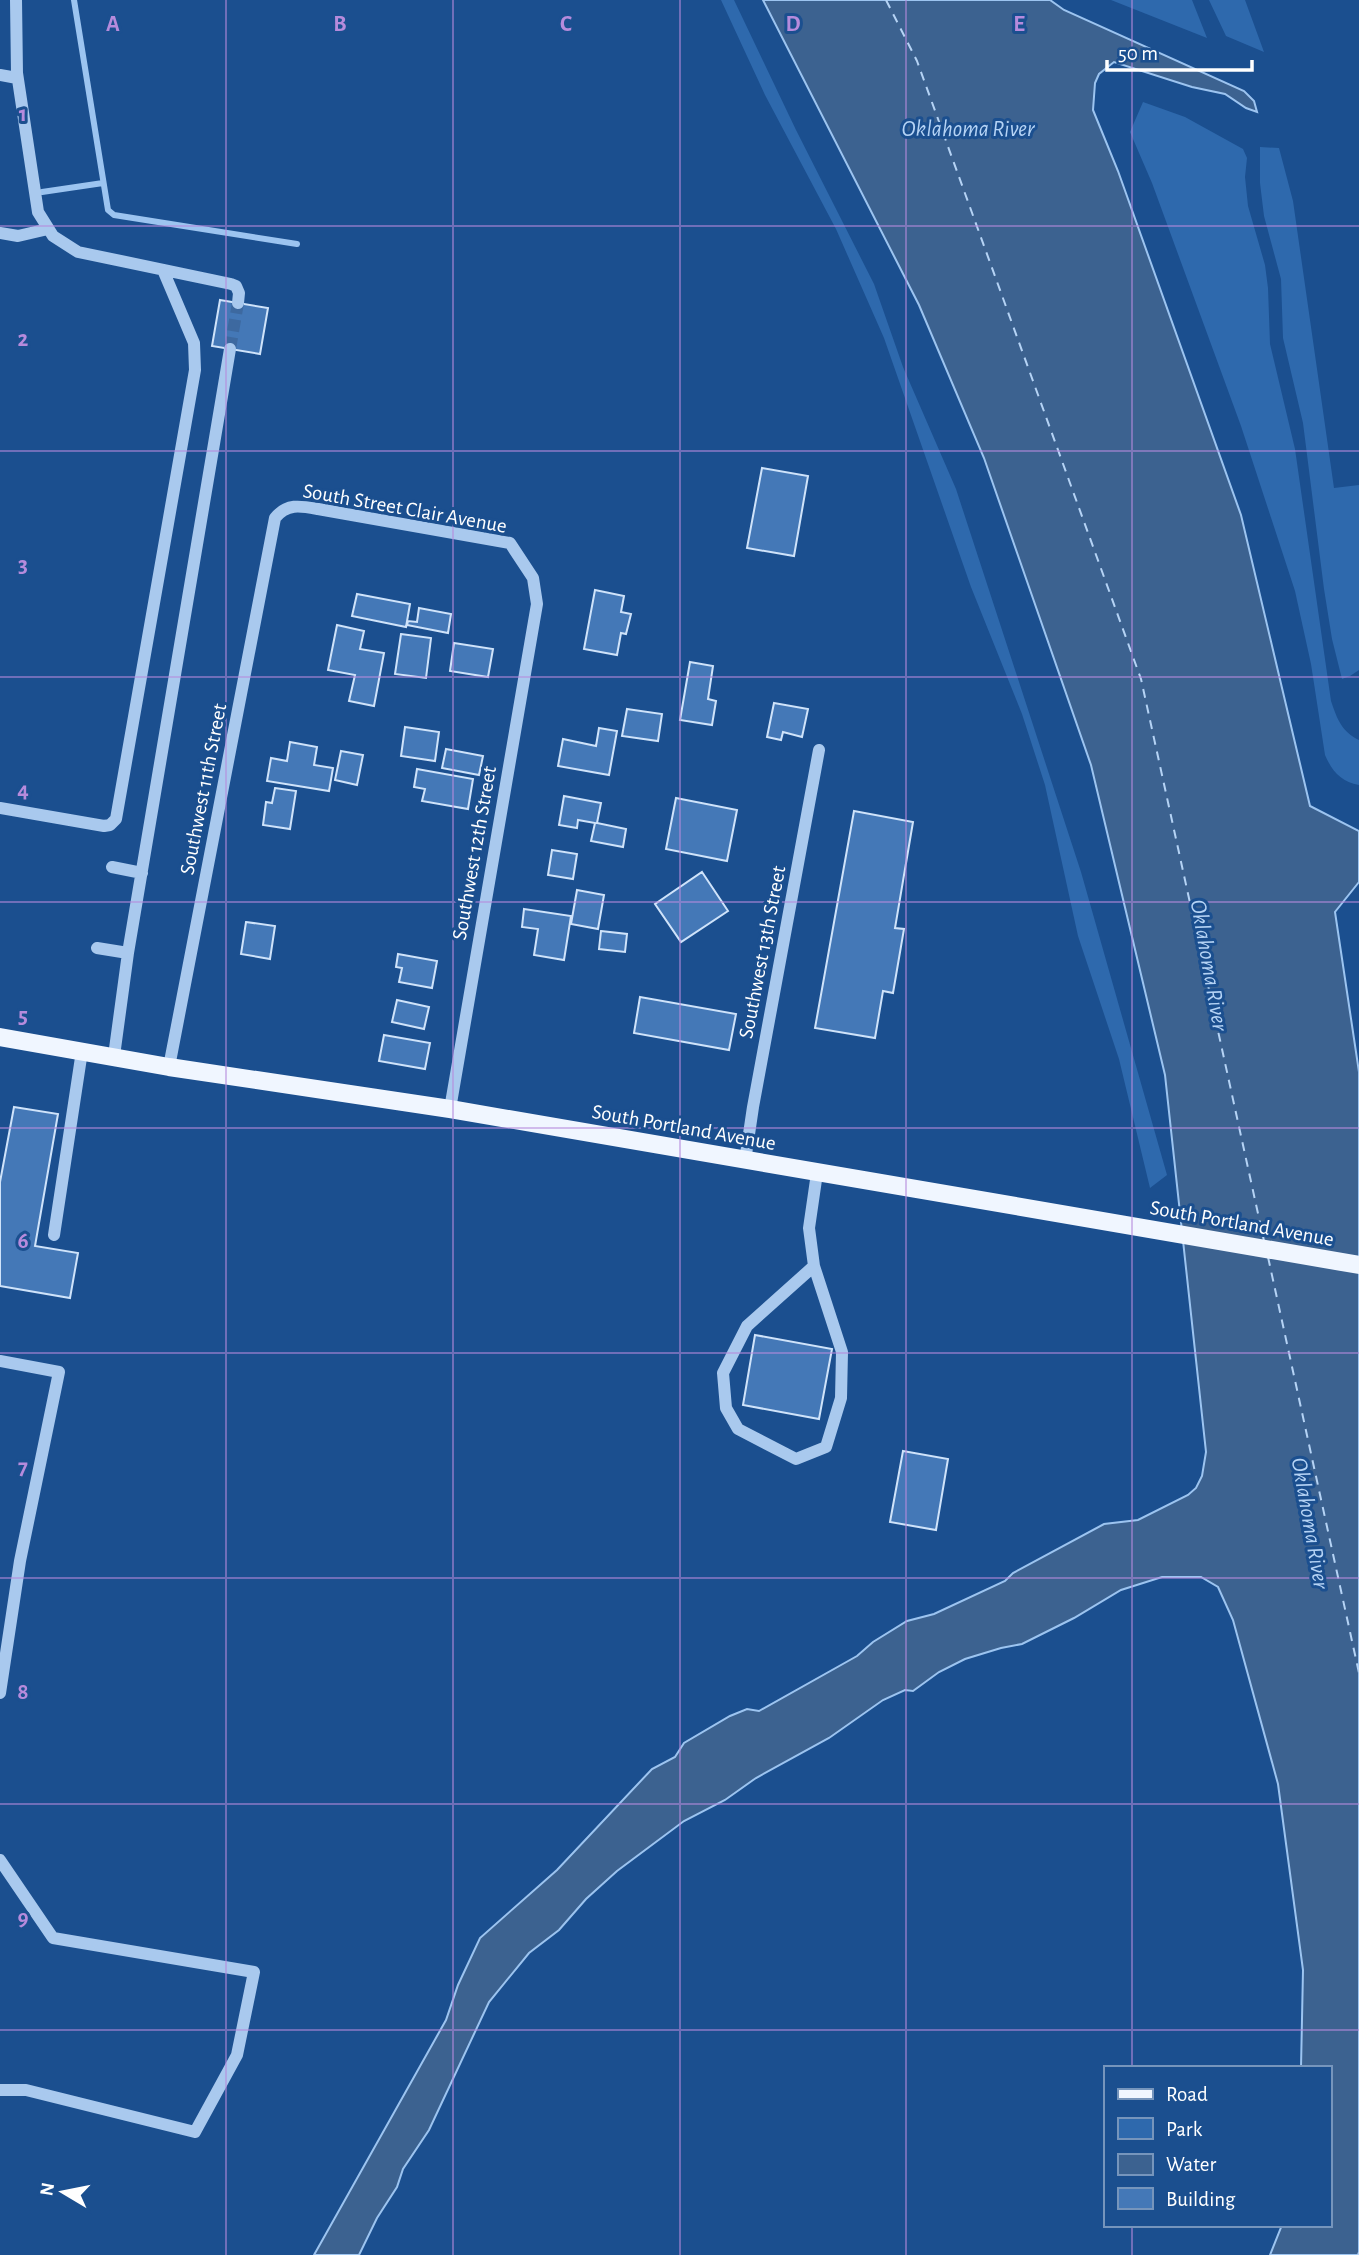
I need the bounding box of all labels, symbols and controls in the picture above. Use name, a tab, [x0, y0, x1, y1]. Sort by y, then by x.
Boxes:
text: A	[106, 13, 120, 36]
text: B	[333, 13, 347, 36]
text: C	[560, 13, 572, 36]
text: D	[785, 13, 801, 36]
text: E	[1013, 13, 1025, 36]
scale bar	[1107, 28, 1252, 72]
text: 50 m	[1118, 43, 1158, 64]
text: 1	[19, 103, 27, 126]
water label: Oklahoma River	[901, 118, 1035, 141]
text: 2	[18, 328, 29, 351]
street label: South Street Clair Avenue	[301, 480, 509, 537]
text: 3	[18, 554, 28, 577]
street label: Southwest 11th Street	[177, 701, 230, 877]
street label: Southwest 12th Street	[449, 764, 500, 942]
text: 4	[17, 779, 29, 802]
street label: Southwest 13th Street	[735, 864, 790, 1040]
water label: Oklahoma River	[1186, 898, 1231, 1033]
text: 5	[18, 1005, 28, 1028]
street label: South Portland Avenue	[590, 1101, 777, 1154]
street label: South Portland Avenue	[1148, 1197, 1335, 1250]
text: 6	[17, 1230, 29, 1253]
text: 7	[18, 1456, 28, 1479]
water label: Oklahoma River	[1287, 1456, 1332, 1591]
text: 8	[17, 1681, 29, 1704]
text: 9	[17, 1907, 29, 1930]
legend	[1104, 2066, 1331, 2227]
text: Road	[1166, 2084, 1208, 2105]
text: Park	[1166, 2119, 1203, 2140]
text: Water	[1166, 2154, 1216, 2175]
north arrow	[28, 2157, 98, 2227]
text: N	[37, 2181, 58, 2197]
text: Building	[1166, 2189, 1236, 2210]

